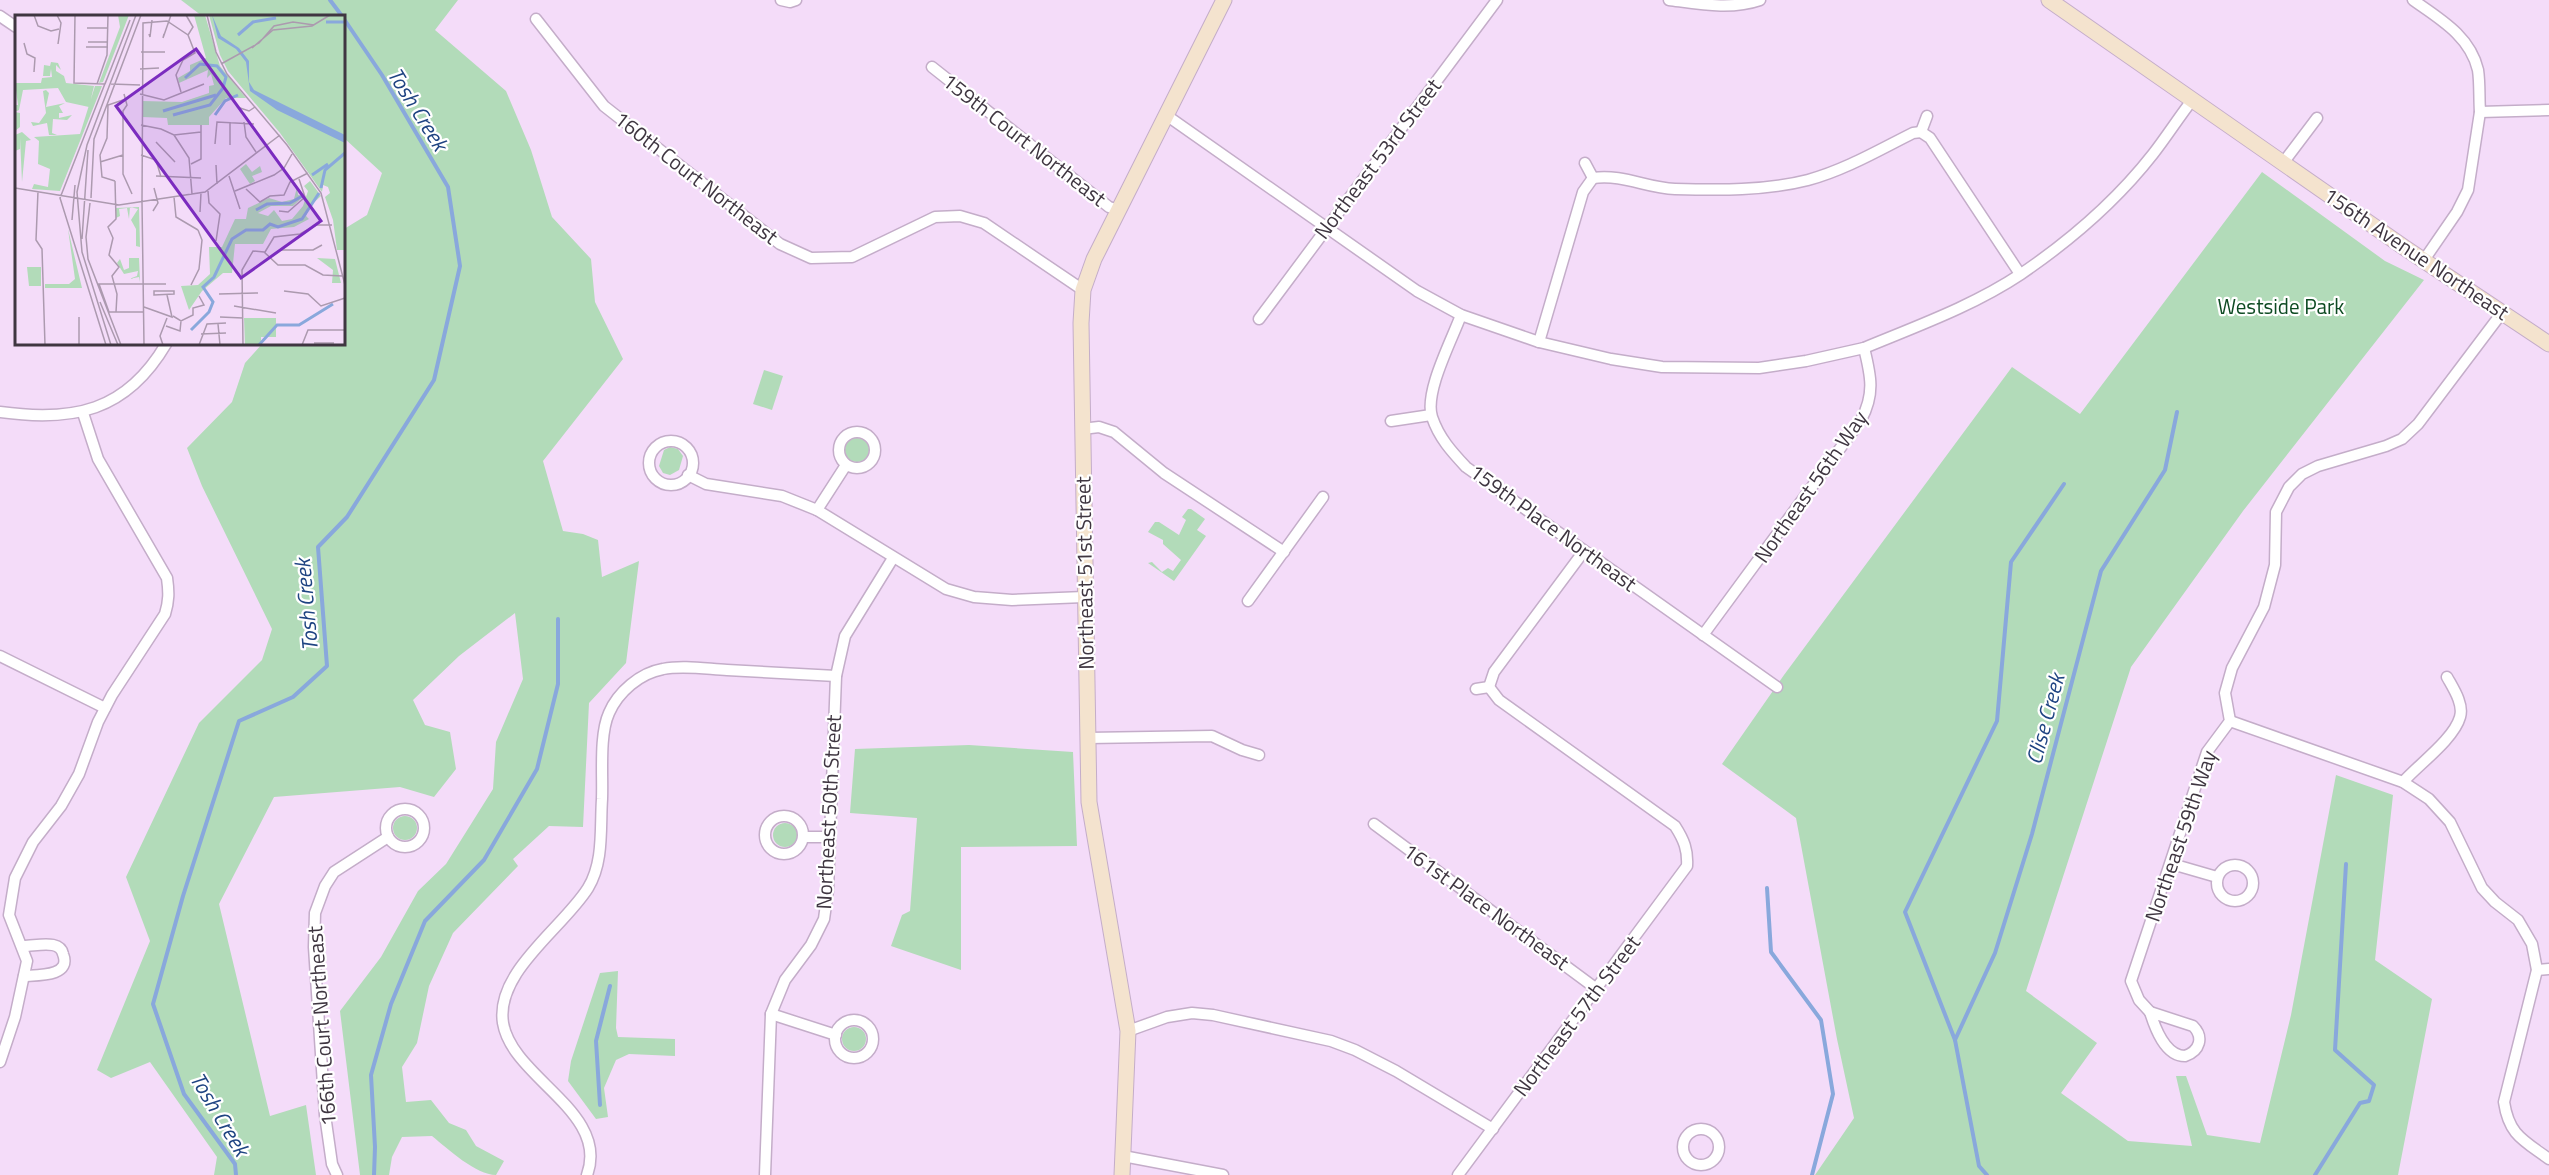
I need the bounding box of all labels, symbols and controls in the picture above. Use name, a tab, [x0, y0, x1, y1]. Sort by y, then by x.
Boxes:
inset map	[15, 15, 345, 345]
water label: Tosh Creek	[379, 61, 458, 159]
street label: 159th Court Northeast	[936, 65, 1114, 214]
street label: Northeast 53rd Street	[1306, 71, 1449, 246]
street label: 160th Court Northeast	[608, 103, 786, 252]
street label: 156th Avenue Northeast	[2317, 179, 2516, 328]
park label: Westside Park	[2218, 290, 2344, 322]
street label: Northeast 56th Way	[1746, 404, 1875, 569]
street label: 159th Place Northeast	[1463, 455, 1644, 599]
street label: Northeast 51st Street	[1066, 475, 1102, 670]
water label: Tosh Creek	[285, 555, 327, 653]
water label: Clise Creek	[2017, 668, 2074, 768]
street label: Northeast 50th Street	[807, 713, 849, 910]
street label: Northeast 59th Way	[2136, 746, 2224, 926]
street label: 161st Place Northeast	[1397, 835, 1577, 978]
street label: 166th Court Northeast	[298, 924, 344, 1127]
street label: Northeast 57th Street	[1505, 927, 1648, 1103]
water label: Tosh Creek	[182, 1066, 260, 1164]

